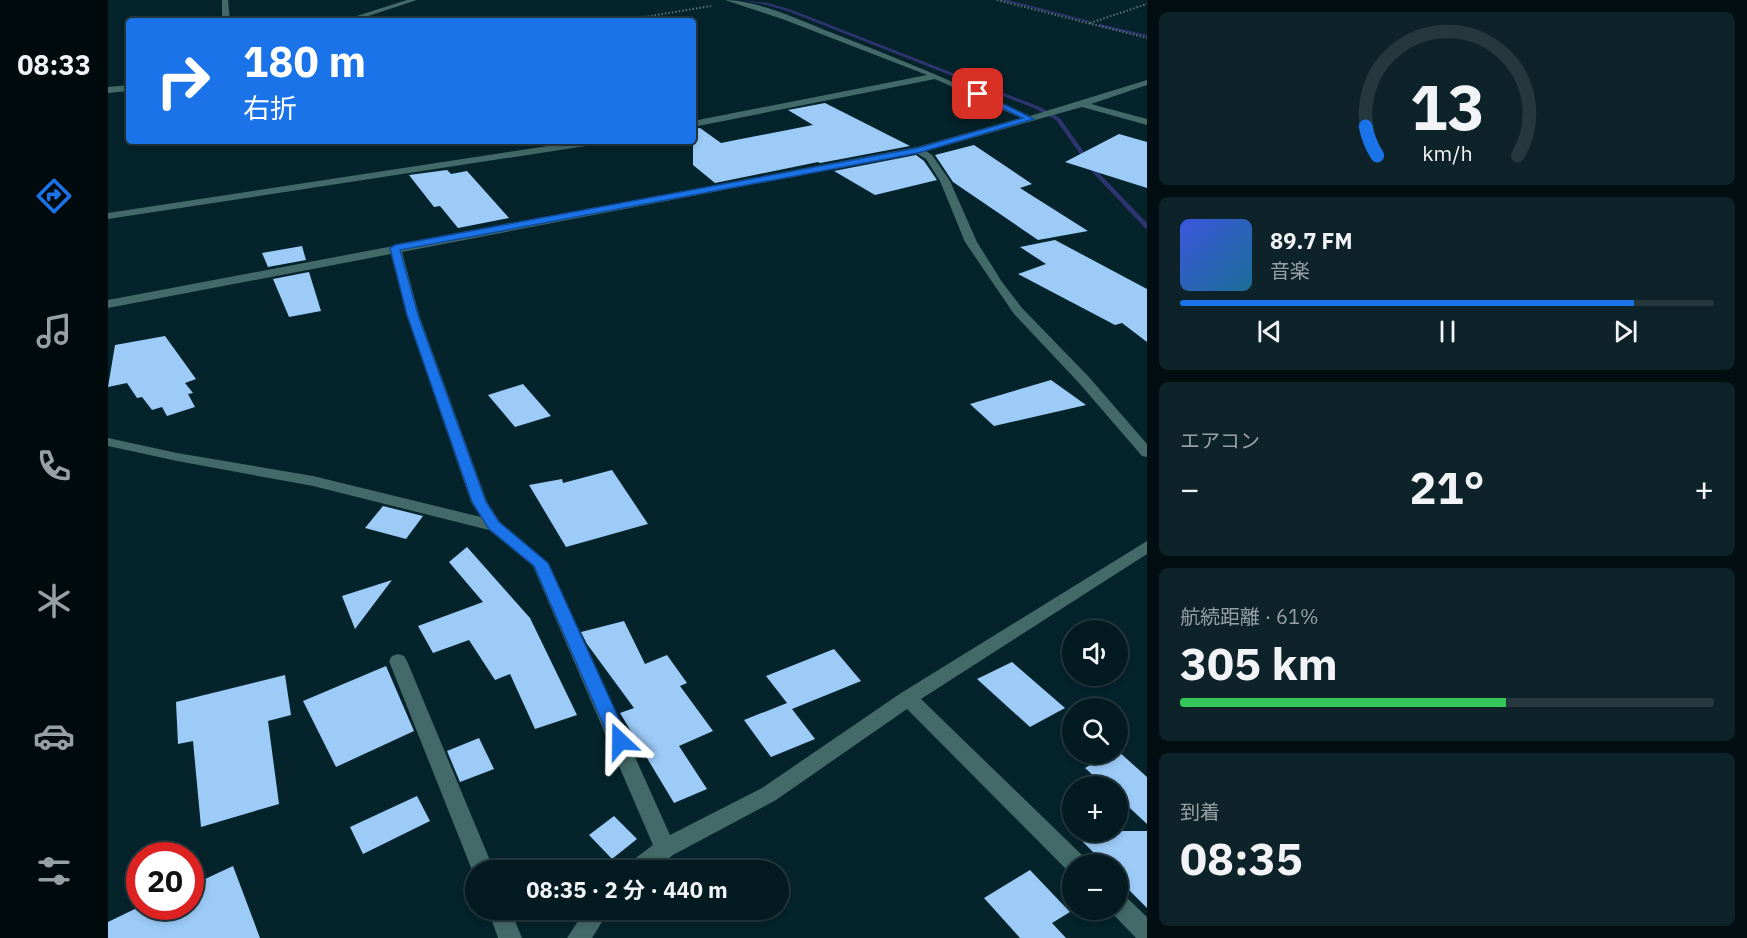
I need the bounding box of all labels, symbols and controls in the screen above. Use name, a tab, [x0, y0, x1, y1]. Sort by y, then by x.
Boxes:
text: 180 m	[243, 34, 366, 89]
icon: right	[144, 42, 222, 120]
text: 08:33	[17, 47, 91, 82]
text: 13	[1410, 66, 1484, 147]
pin	[952, 68, 1003, 119]
icon: arrive	[961, 77, 994, 110]
text: 右折	[243, 90, 297, 125]
text: km/h	[1422, 139, 1472, 167]
icon: directions	[33, 175, 75, 217]
text: 89.7 FM	[1270, 226, 1353, 255]
text: 音楽	[1270, 257, 1310, 284]
icon: music	[33, 310, 75, 352]
icon: previous	[1253, 315, 1286, 348]
icon: pause	[1431, 315, 1464, 348]
icon: next	[1609, 315, 1642, 348]
text: エアコン	[1180, 427, 1260, 454]
icon: phone	[33, 445, 75, 487]
text: 21°	[1409, 458, 1485, 516]
text: −	[1180, 467, 1200, 510]
text: +	[1694, 467, 1714, 510]
icon: climate	[33, 580, 75, 622]
text: 航続距離 · 61%	[1180, 603, 1319, 630]
map controls	[1062, 620, 1128, 920]
button: sound	[1062, 620, 1128, 686]
text: 305 km	[1180, 634, 1338, 692]
button: search	[1062, 698, 1128, 764]
position arrow	[588, 709, 652, 773]
icon: car	[33, 715, 75, 757]
button: +	[1062, 776, 1128, 842]
text: 到着	[1180, 798, 1220, 825]
text: 08:35	[1180, 829, 1303, 887]
speed limit sign: 20	[126, 842, 204, 920]
icon: filters	[33, 850, 75, 892]
button: −	[1062, 854, 1128, 920]
text: 08:35 · 2 分 · 440 m	[526, 875, 728, 904]

